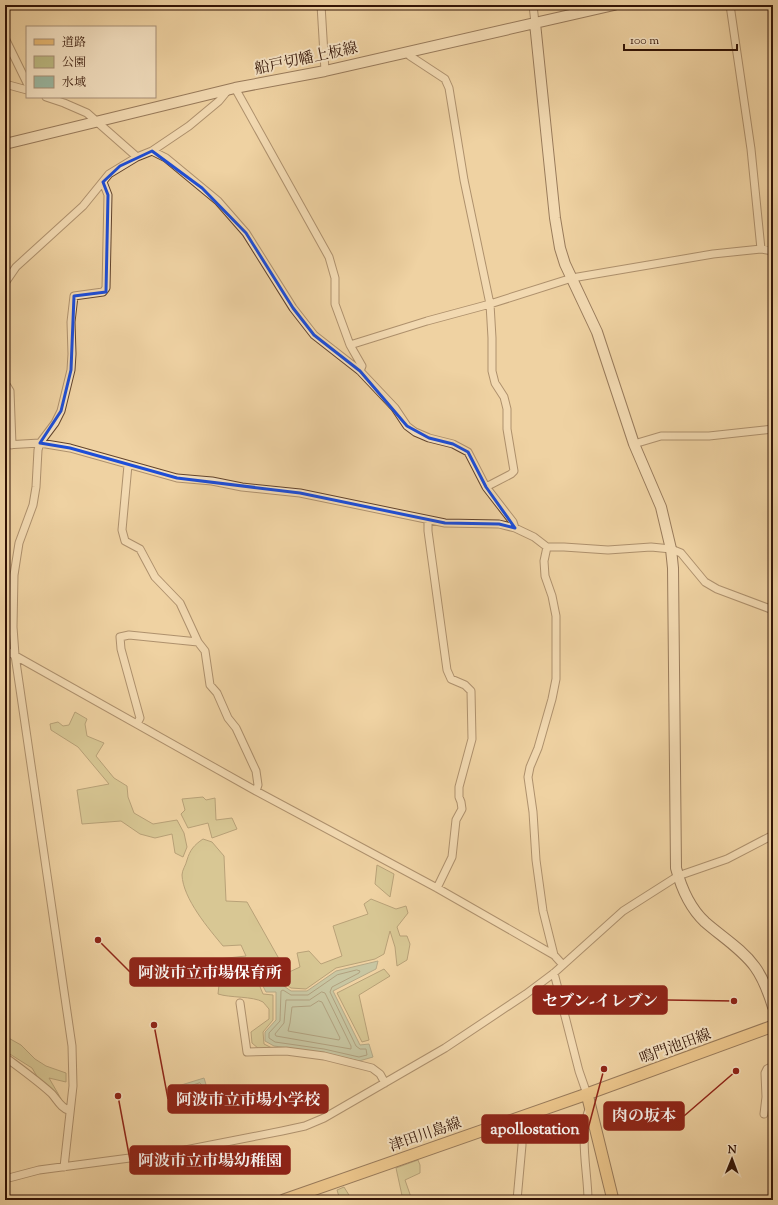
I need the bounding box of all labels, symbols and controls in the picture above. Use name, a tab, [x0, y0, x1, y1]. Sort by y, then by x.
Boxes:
legend	[26, 26, 156, 98]
scale bar	[624, 26, 737, 52]
text: 100 m	[630, 32, 659, 50]
text: 道路	[62, 34, 86, 52]
street label: 船戸切幡上板線	[253, 38, 360, 81]
text: 公園	[62, 54, 86, 72]
text: 水域	[62, 74, 86, 92]
callout: 阿波市立市場保育所	[130, 958, 290, 986]
text: 阿波市立市場保育所	[138, 963, 282, 986]
callout: セブン-イレブン	[533, 986, 667, 1014]
text: セブン-イレブン	[542, 991, 658, 1014]
street label: 鳴門池田線	[637, 1025, 714, 1070]
callout: 阿波市立市場小学校	[168, 1085, 328, 1113]
text: 阿波市立市場小学校	[176, 1090, 321, 1113]
callout: 肉の坂本	[604, 1102, 684, 1130]
text: 肉の坂本	[612, 1106, 676, 1129]
street label: 津田川島線	[387, 1113, 464, 1158]
callout: apollostation	[482, 1115, 588, 1143]
text: apollostation	[490, 1119, 580, 1142]
north arrow	[712, 1139, 752, 1179]
text: N	[727, 1142, 737, 1158]
callout: 阿波市立市場幼稚園	[130, 1146, 290, 1174]
text: 阿波市立市場幼稚園	[138, 1151, 282, 1174]

